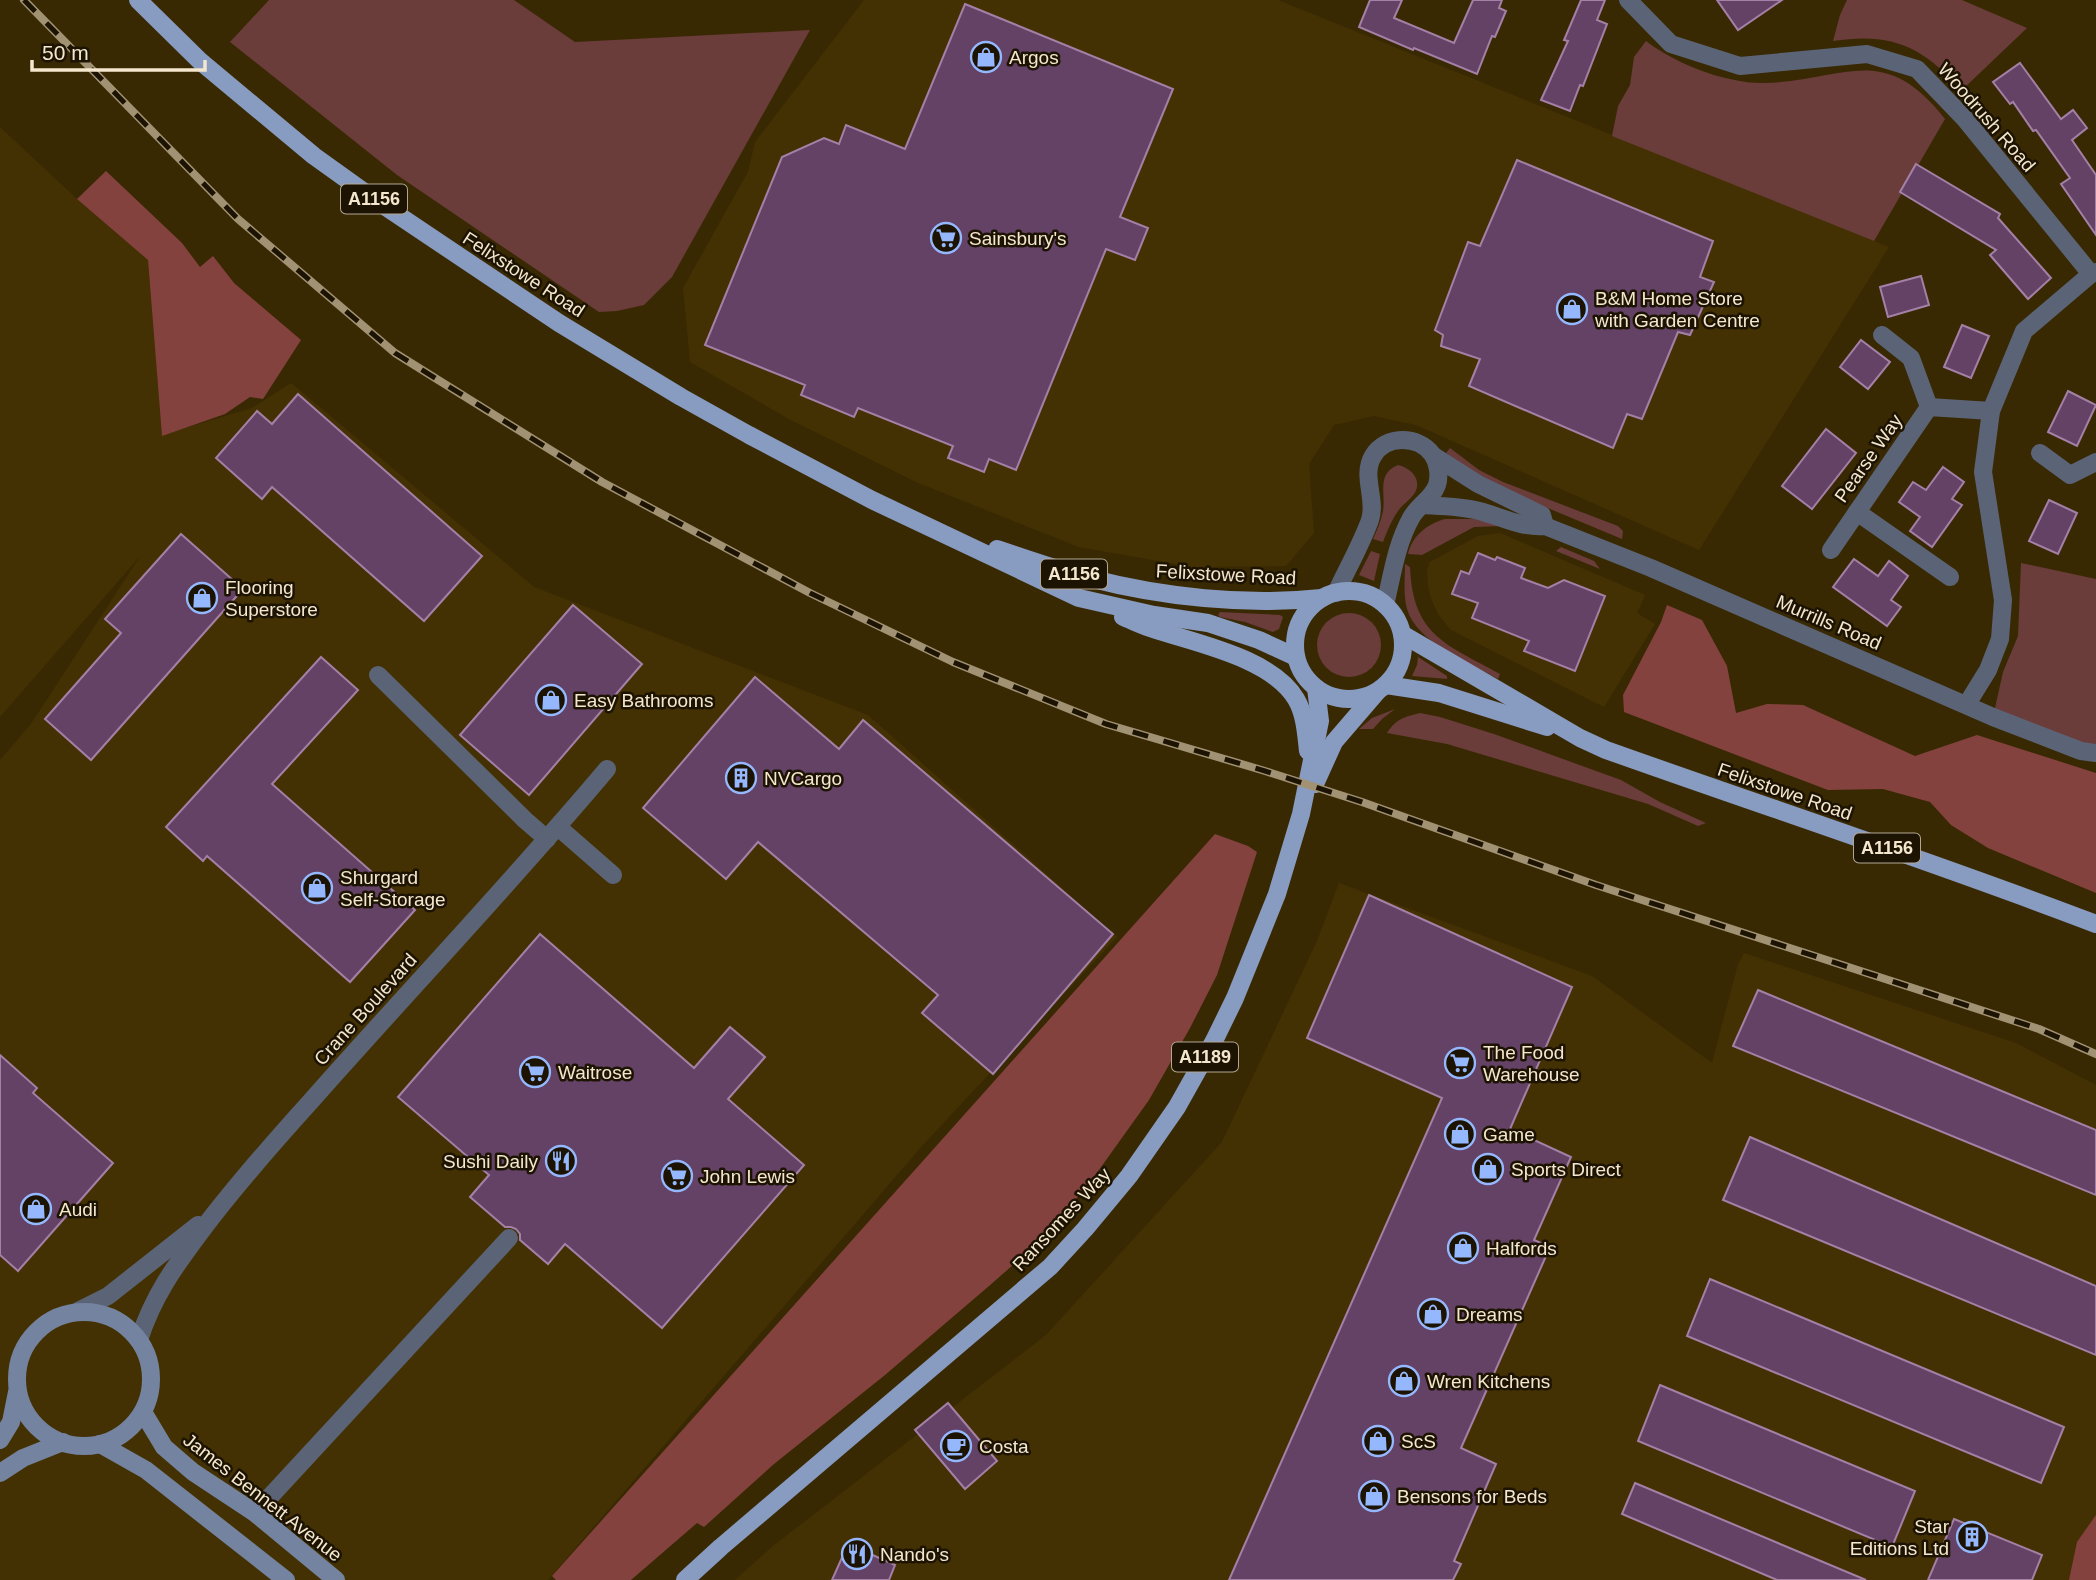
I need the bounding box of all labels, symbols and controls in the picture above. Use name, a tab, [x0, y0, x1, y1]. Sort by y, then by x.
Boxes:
scale bar	[32, 28, 205, 72]
shop icon: Argos	[969, 40, 1003, 74]
text: 50 m	[42, 41, 89, 64]
place label: Argos	[1009, 47, 1059, 68]
street label: Woodrush Road	[1934, 59, 2039, 176]
road number: A1156	[341, 184, 407, 214]
supermarket icon: Sainsbury's	[929, 221, 963, 255]
street label: Felixstowe Road	[459, 227, 588, 321]
place label: Sainsbury's	[969, 228, 1067, 249]
place label: B&M Home Store with Garden Centre	[1594, 288, 1760, 331]
shop icon: B&M Home Store with Garden Centre	[1555, 292, 1589, 326]
street label: Pearse Way	[1830, 410, 1907, 506]
road number: A1156	[1041, 560, 1107, 588]
street label: Felixstowe Road	[1155, 560, 1297, 589]
place label: Flooring Superstore	[225, 577, 318, 620]
shop icon: Flooring Superstore	[185, 581, 219, 615]
street label: Murrills Road	[1773, 591, 1884, 654]
shop icon: Easy Bathrooms	[534, 683, 568, 717]
place label: Easy Bathrooms	[574, 690, 713, 711]
street label: Felixstowe Road	[1715, 759, 1855, 824]
building icon: NVCargo	[724, 761, 758, 795]
place label: NVCargo	[764, 768, 842, 789]
road number: A1156	[1854, 834, 1920, 862]
place label: Shurgard Self-Storage	[340, 867, 446, 910]
shop icon: Shurgard Self-Storage	[300, 871, 334, 905]
street label: Crane Boulevard	[310, 949, 421, 1069]
road number: A1189	[1172, 1042, 1238, 1072]
place label: The Food Warehouse	[1483, 1042, 1579, 1085]
supermarket icon: The Food Warehouse	[1443, 1046, 1477, 1080]
supermarket icon: Waitrose	[518, 1055, 552, 1089]
place label: Waitrose	[558, 1062, 632, 1083]
shop icon: Game	[1443, 1117, 1477, 1151]
place label: Game	[1483, 1124, 1535, 1145]
restaurant icon: Sushi Daily	[544, 1144, 578, 1178]
place label: Sushi Daily	[443, 1151, 538, 1172]
shop icon: Sports Direct	[1471, 1152, 1505, 1186]
supermarket icon: John Lewis	[660, 1159, 694, 1193]
place label: Sports Direct	[1511, 1159, 1622, 1180]
street label: Ransomes Way	[1008, 1163, 1115, 1275]
place label: John Lewis	[700, 1166, 795, 1187]
shop icon: Audi	[19, 1192, 53, 1226]
place label: Audi	[59, 1199, 97, 1220]
shop icon: Halfords	[1446, 1231, 1480, 1265]
place label: Halfords	[1486, 1238, 1557, 1259]
shop icon: Dreams	[1416, 1297, 1450, 1331]
place label: Dreams	[1456, 1304, 1523, 1325]
shop icon: Wren Kitchens	[1387, 1364, 1421, 1398]
place label: Wren Kitchens	[1427, 1371, 1550, 1392]
shop icon: ScS	[1361, 1424, 1395, 1458]
street label: James Bennett Avenue	[179, 1429, 346, 1566]
cafe icon: Costa	[939, 1429, 973, 1463]
place label: ScS	[1401, 1431, 1436, 1452]
place label: Costa	[979, 1436, 1029, 1457]
shop icon: Bensons for Beds	[1357, 1479, 1391, 1513]
place label: Bensons for Beds	[1397, 1486, 1547, 1507]
place label: Star Editions Ltd	[1850, 1516, 1950, 1559]
building icon: Star Editions Ltd	[1955, 1520, 1989, 1554]
restaurant icon: Nando's	[840, 1537, 874, 1571]
place label: Nando's	[880, 1544, 949, 1565]

